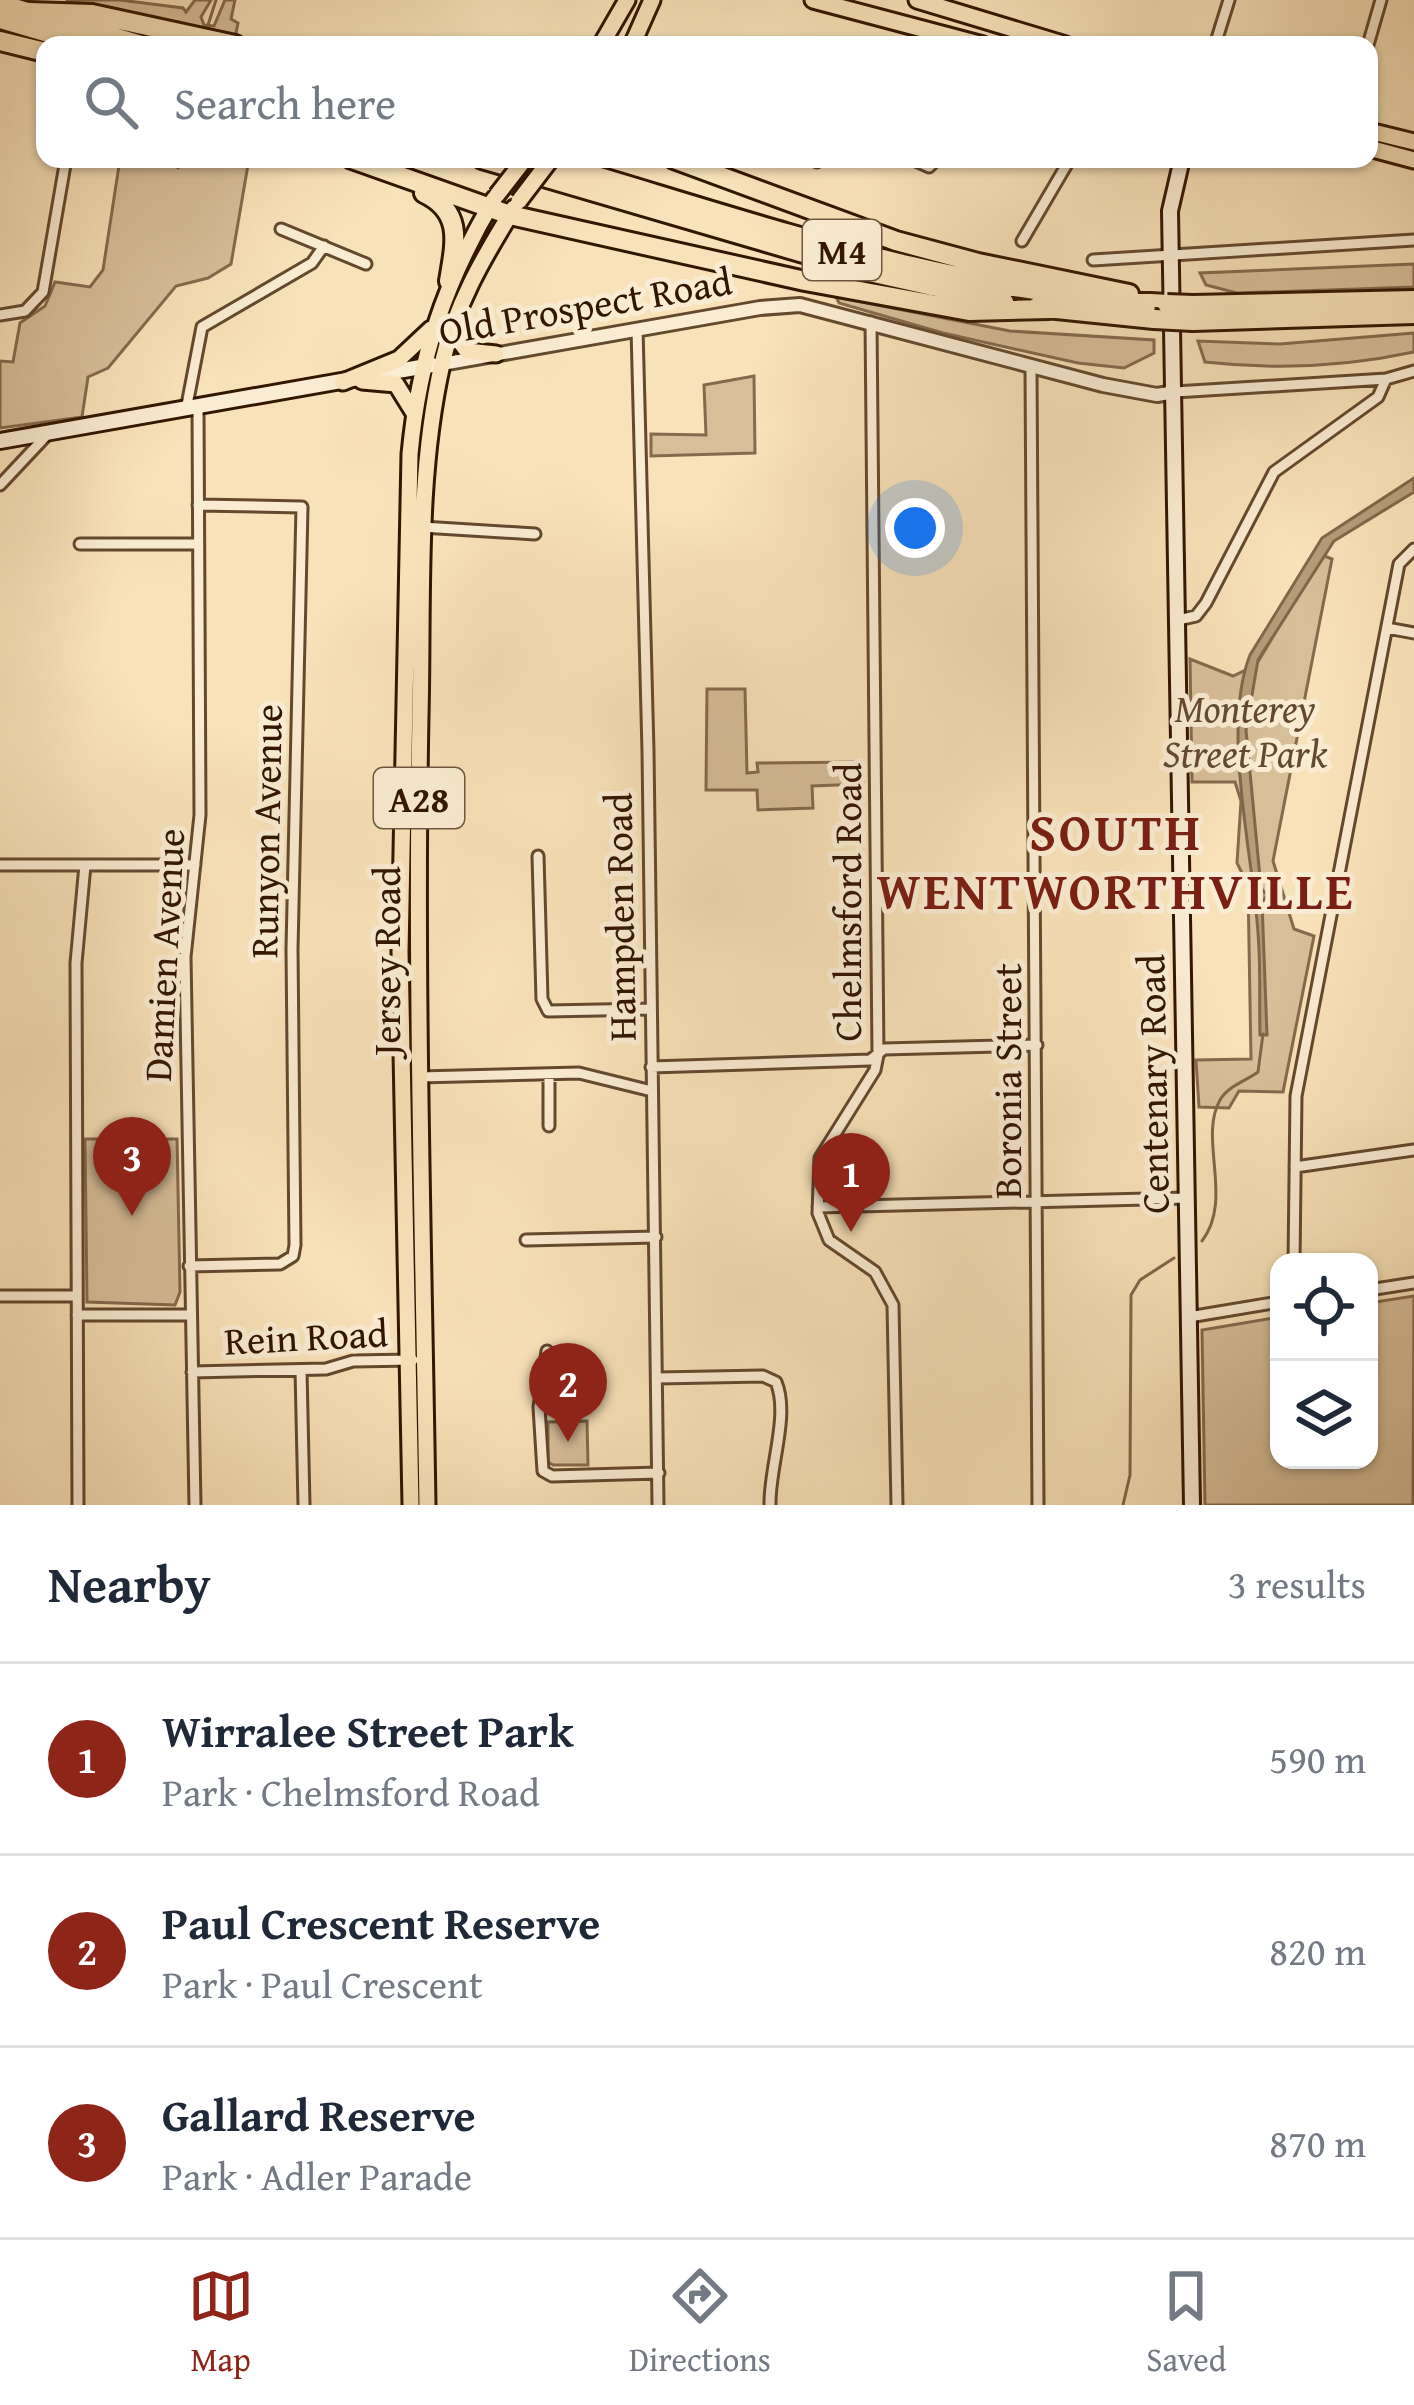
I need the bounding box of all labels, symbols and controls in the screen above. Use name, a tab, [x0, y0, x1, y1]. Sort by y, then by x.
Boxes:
search box	[36, 36, 1378, 168]
icon: search	[78, 69, 144, 135]
text: Search here	[174, 70, 396, 135]
road number: M4	[803, 220, 881, 280]
street label: Old Prospect Road	[434, 251, 736, 359]
your location	[885, 498, 945, 558]
park label: Monterey Street Park	[1163, 679, 1327, 781]
street label: Runyon Avenue	[234, 703, 296, 959]
street label: Chelmsford Road	[818, 762, 875, 1041]
road number: A28	[374, 768, 464, 828]
street label: Hampden Road	[588, 792, 650, 1042]
district label: SOUTH WENTWORTHVILLE	[877, 794, 1355, 928]
street label: Damien Avenue	[128, 827, 198, 1083]
street label: Jersey Road	[357, 866, 414, 1061]
street label: Centenary Road	[1121, 954, 1183, 1214]
street label: Boronia Street	[978, 963, 1035, 1199]
pin: 3	[93, 1117, 171, 1216]
pin: 1	[812, 1133, 890, 1232]
map controls	[1270, 1253, 1378, 1469]
button: locate	[1270, 1253, 1378, 1361]
street label: Rein Road	[223, 1303, 389, 1369]
pin: 2	[529, 1343, 607, 1442]
button: layers	[1270, 1361, 1378, 1469]
text: Nearby	[48, 1546, 211, 1621]
text: 3 results	[1228, 1555, 1366, 1612]
text: Wirralee Street Park	[162, 1698, 574, 1763]
text: 1	[77, 1730, 97, 1787]
text: 590 m	[1269, 1730, 1366, 1787]
text: Park · Chelmsford Road	[162, 1763, 540, 1820]
text: Paul Crescent Reserve	[162, 1890, 600, 1955]
text: 2	[77, 1922, 97, 1979]
text: 820 m	[1269, 1922, 1366, 1979]
text: Park · Paul Crescent	[162, 1955, 483, 2012]
text: Gallard Reserve	[162, 2082, 476, 2147]
text: 3	[77, 2114, 97, 2171]
text: 870 m	[1269, 2114, 1366, 2171]
text: Park · Adler Parade	[162, 2147, 472, 2204]
tab: Map	[188, 2263, 254, 2383]
tab: Directions	[629, 2263, 771, 2383]
tab: Saved	[1146, 2263, 1226, 2383]

